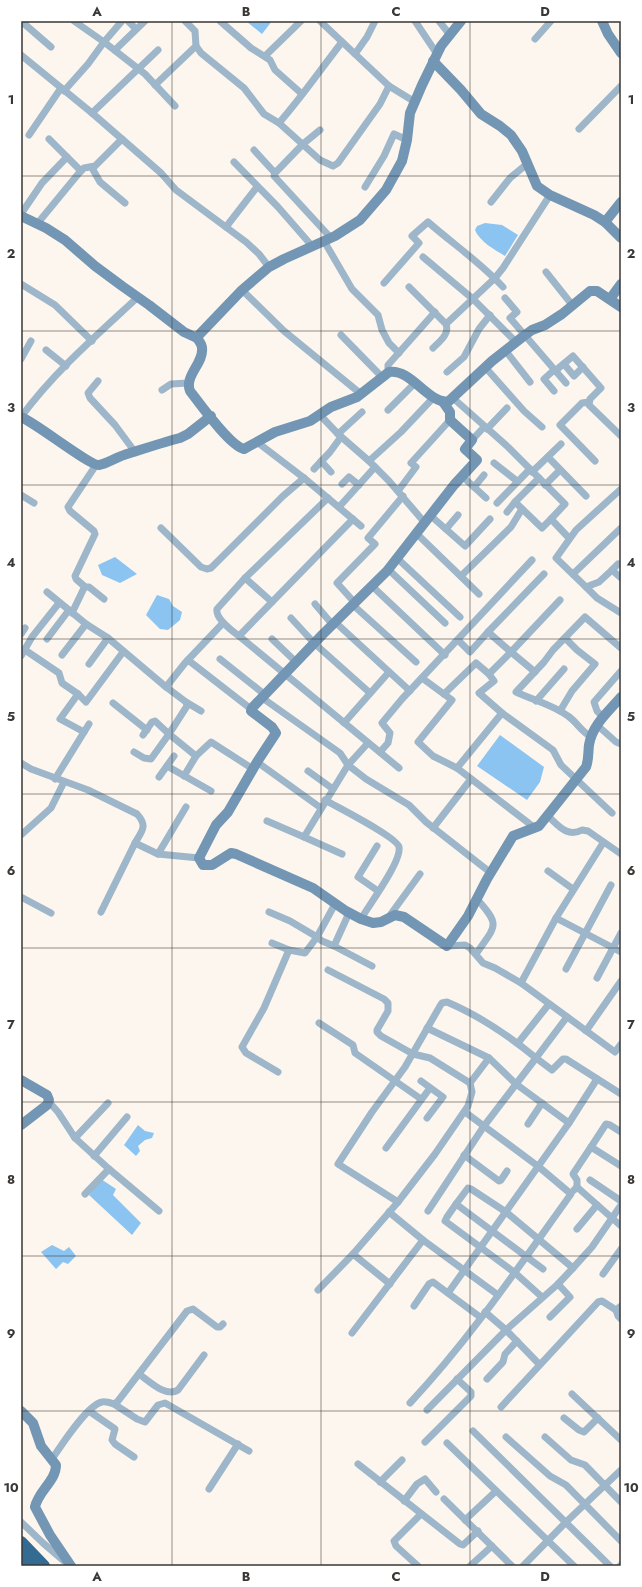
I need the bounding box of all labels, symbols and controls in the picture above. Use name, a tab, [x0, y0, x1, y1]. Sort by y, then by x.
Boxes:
text: A	[91, 2, 102, 21]
text: B	[242, 2, 251, 21]
text: C	[391, 2, 401, 21]
text: D	[540, 2, 550, 21]
text: 1	[8, 90, 14, 109]
text: 1	[628, 90, 634, 109]
text: 2	[7, 244, 15, 263]
text: 2	[627, 244, 635, 263]
text: 3	[7, 398, 15, 417]
text: 3	[627, 398, 635, 417]
text: 4	[6, 553, 16, 572]
text: 4	[626, 553, 636, 572]
text: 5	[7, 707, 15, 726]
text: 5	[627, 707, 635, 726]
text: 6	[7, 861, 16, 880]
text: 6	[627, 861, 636, 880]
text: 7	[7, 1015, 15, 1034]
text: 7	[627, 1015, 635, 1034]
text: 8	[7, 1170, 15, 1189]
text: 8	[627, 1170, 635, 1189]
text: 9	[7, 1324, 16, 1343]
text: 9	[627, 1324, 636, 1343]
text: 10	[3, 1478, 19, 1497]
text: 10	[623, 1478, 639, 1497]
text: A	[91, 1567, 102, 1586]
text: B	[242, 1567, 251, 1586]
text: C	[391, 1567, 401, 1586]
text: D	[540, 1567, 550, 1586]

